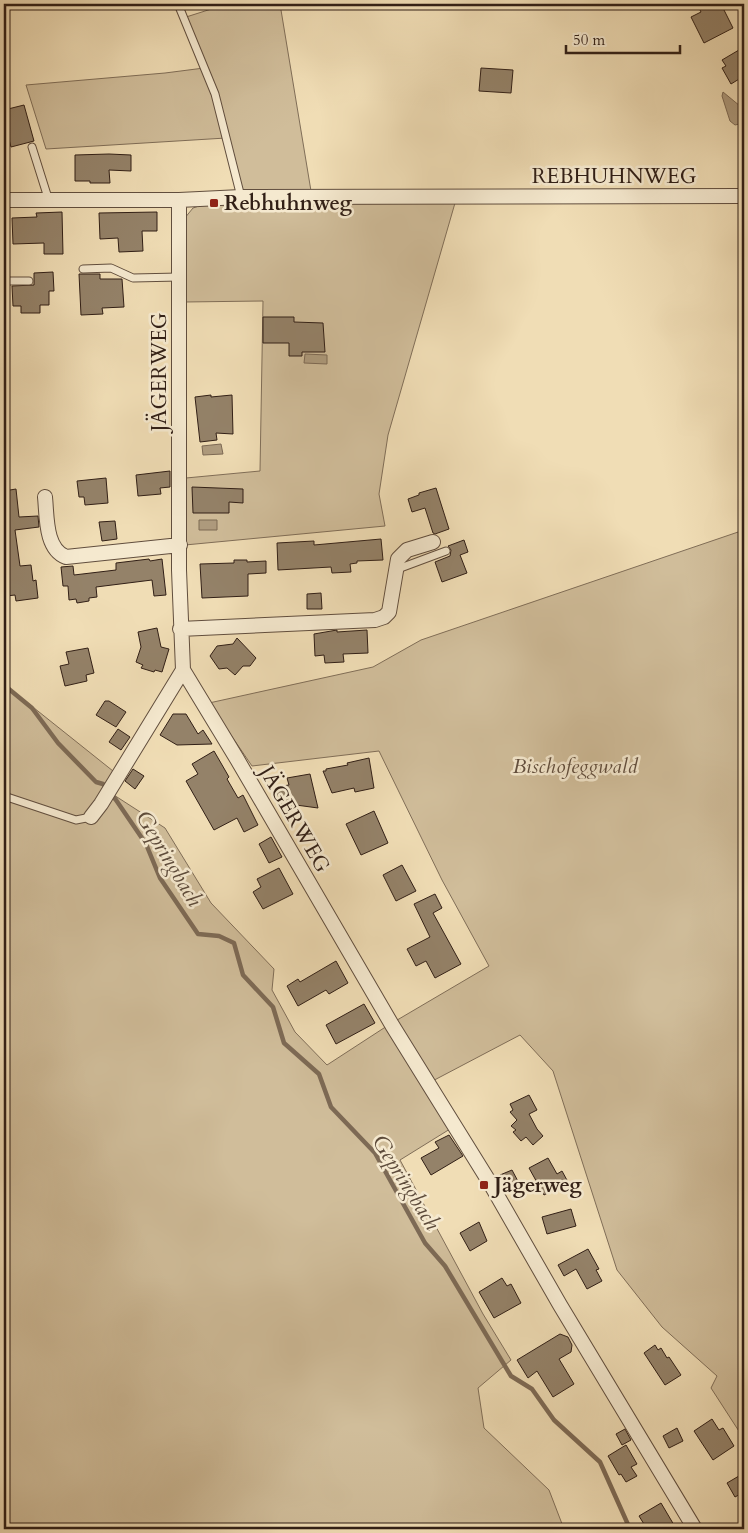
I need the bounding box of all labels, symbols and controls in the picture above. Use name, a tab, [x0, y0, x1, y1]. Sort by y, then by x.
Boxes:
scale bar	[566, 22, 679, 54]
text: 50 m	[573, 30, 605, 50]
street label: REBHUHNWEG	[532, 162, 697, 191]
place label: Rebhuhnweg	[224, 189, 352, 218]
marker: Rebhuhnweg	[208, 197, 220, 209]
street label: JÄGERWEG	[145, 312, 174, 434]
park label: Bischofeggwald	[512, 752, 639, 781]
street label: JÄGERWEG	[251, 758, 337, 878]
water label: Gepringbach	[129, 805, 210, 913]
water label: Gepringbach	[365, 1129, 448, 1236]
place label: Jägerweg	[491, 1171, 582, 1200]
marker: Jägerweg	[478, 1179, 490, 1191]

